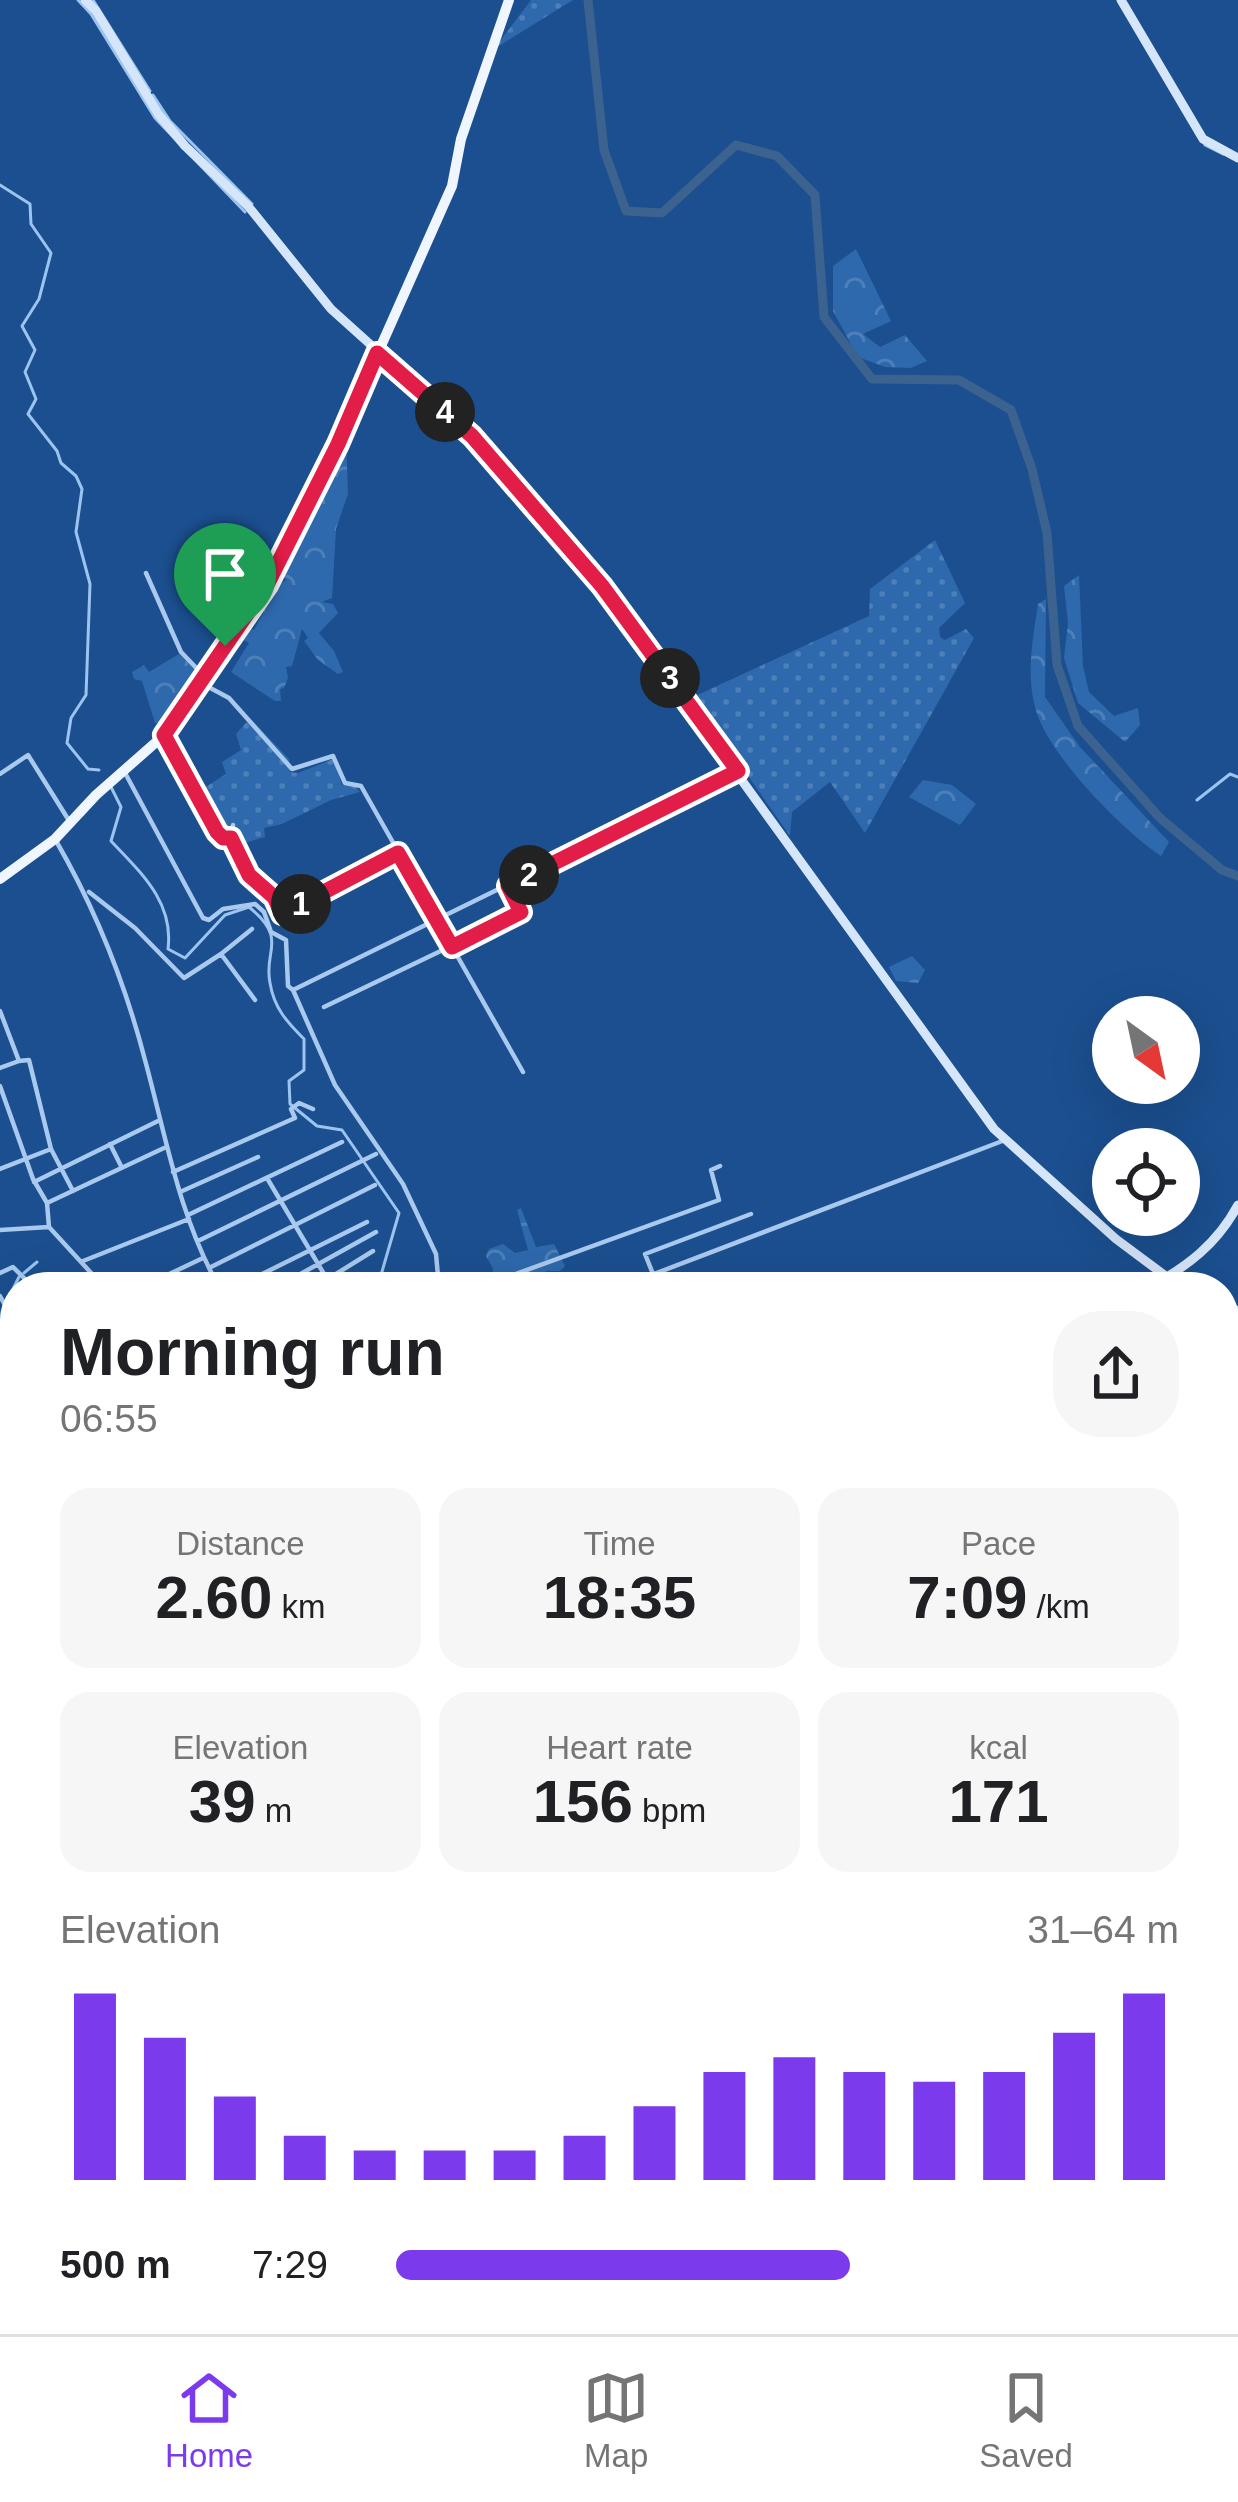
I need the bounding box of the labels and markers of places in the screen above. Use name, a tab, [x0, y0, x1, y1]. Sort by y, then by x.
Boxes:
pin: 4	[415, 382, 475, 442]
pin	[174, 523, 276, 646]
pin: 3	[640, 648, 700, 708]
pin: 2	[499, 845, 559, 905]
pin: 1	[271, 874, 331, 934]

